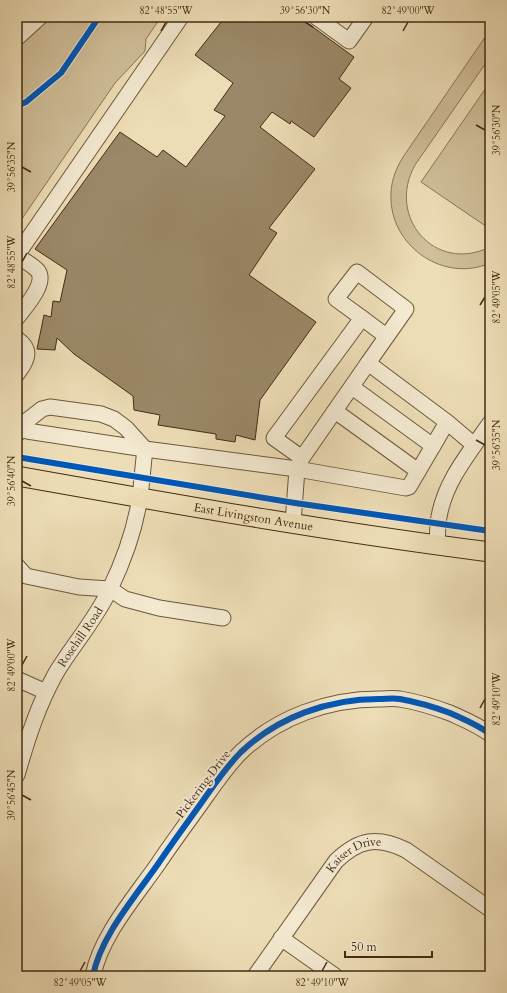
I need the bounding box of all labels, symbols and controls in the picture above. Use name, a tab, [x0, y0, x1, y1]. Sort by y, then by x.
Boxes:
text: 82°48'55"W	[139, 4, 194, 18]
text: 39°56'30"N	[280, 4, 331, 18]
text: 82°49'00"W	[381, 4, 436, 18]
text: 39°56'30"N	[490, 104, 504, 155]
text: 39°56'35"N	[5, 141, 19, 192]
text: 82°48'55"W	[5, 234, 19, 289]
text: 82°49'05"W	[490, 269, 504, 324]
text: 39°56'35"N	[490, 419, 504, 470]
text: 39°56'40"N	[5, 455, 19, 506]
street label: East Livingston Avenue	[193, 499, 314, 535]
street label: Rosehill Road	[54, 603, 107, 670]
text: 82°49'00"W	[5, 637, 19, 692]
text: 82°49'10"W	[490, 671, 504, 726]
street label: Pickering Drive	[172, 747, 234, 821]
text: 39°56'45"N	[5, 769, 19, 820]
street label: Kaiser Drive	[322, 833, 382, 876]
scale bar	[345, 933, 432, 959]
text: 50 m	[351, 939, 378, 955]
text: 82°49'05"W	[53, 976, 108, 990]
text: 82°49'10"W	[295, 976, 350, 990]

